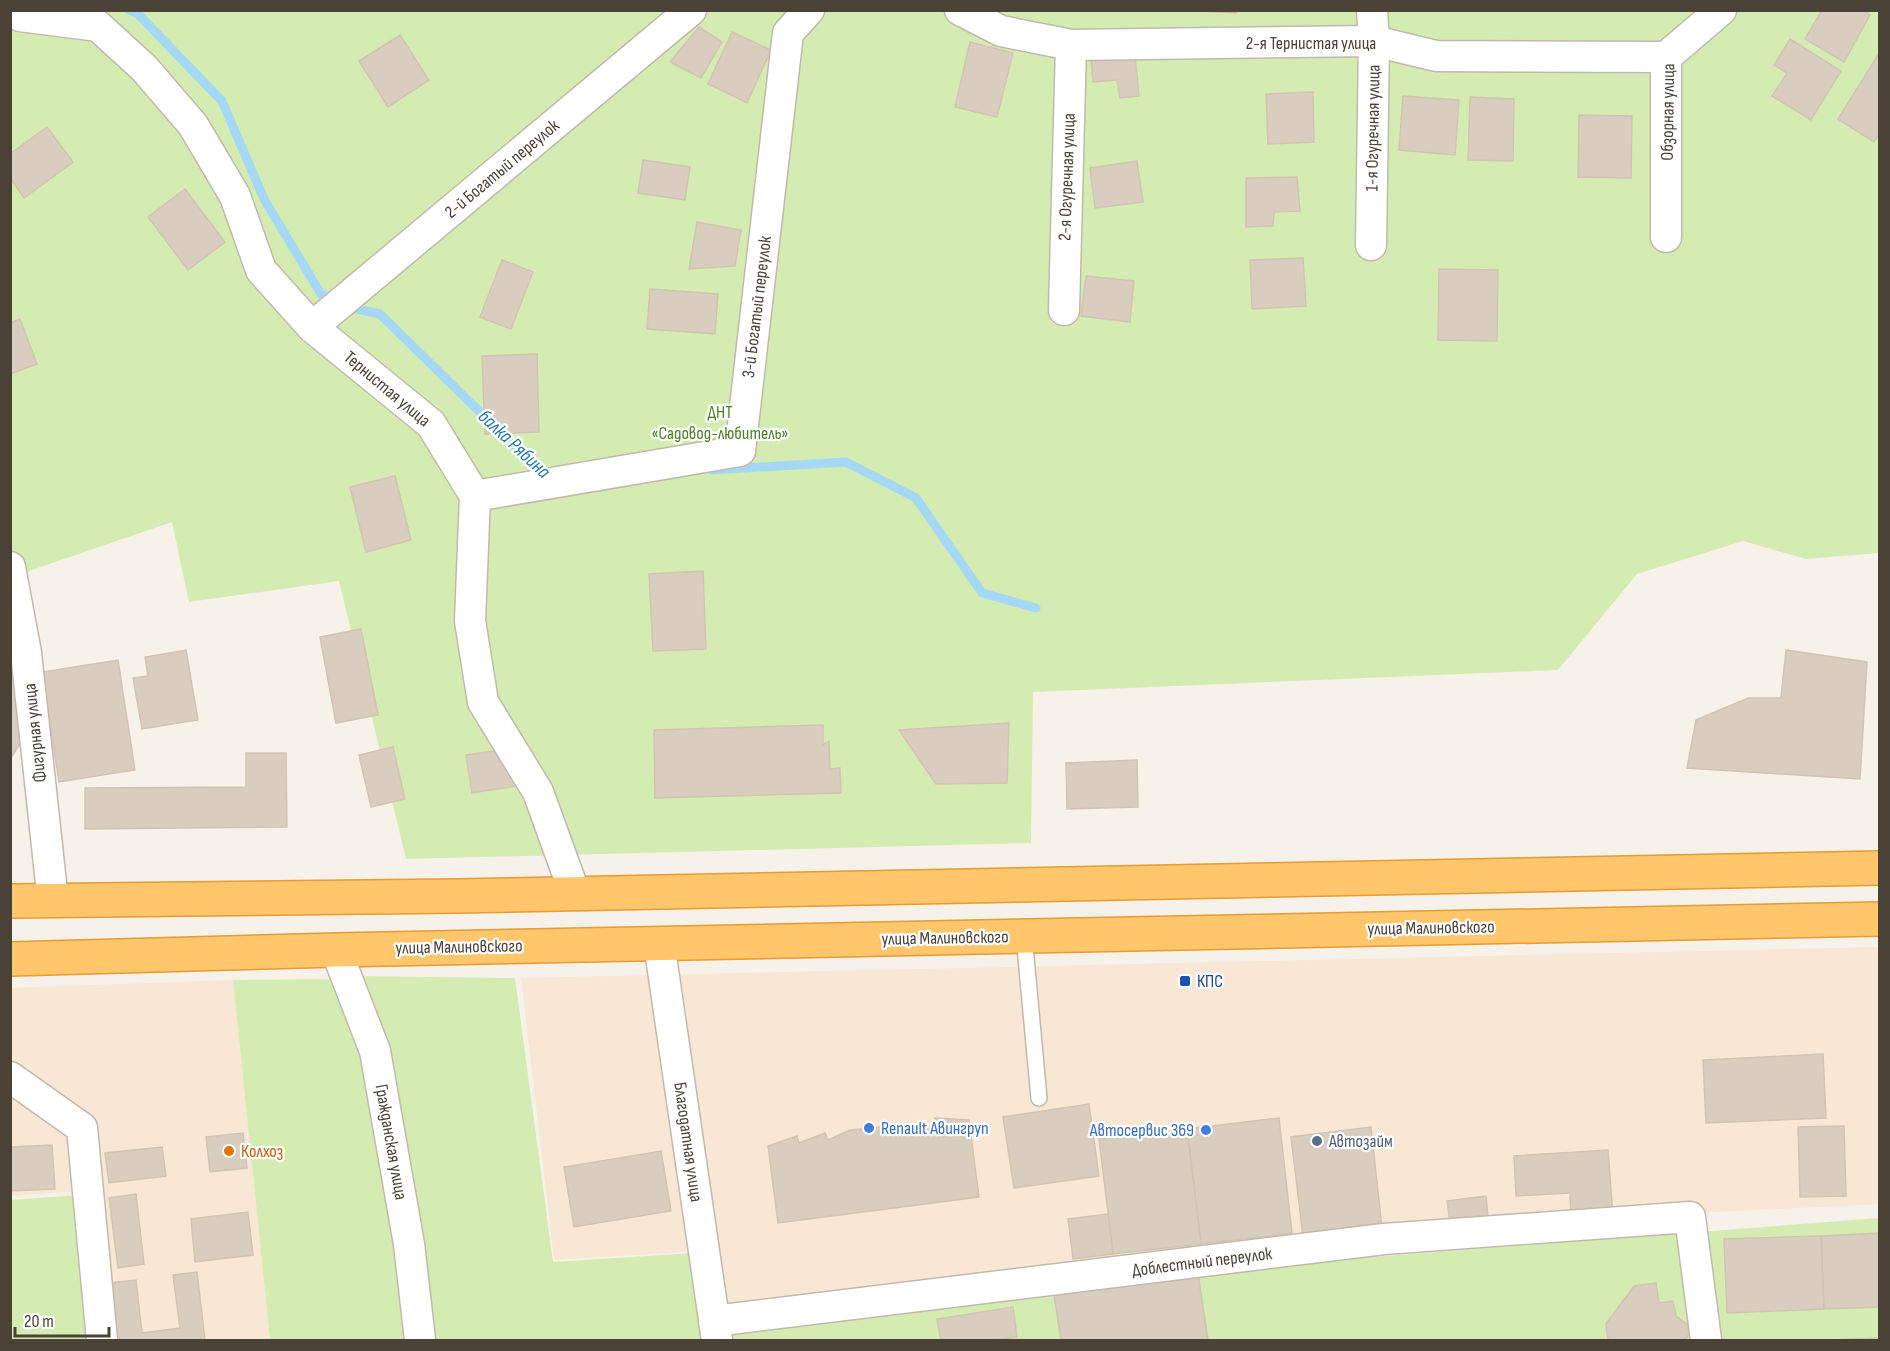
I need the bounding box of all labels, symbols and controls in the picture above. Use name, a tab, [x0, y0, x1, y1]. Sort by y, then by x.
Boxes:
street label: 2-я Тернистая улица	[1246, 33, 1376, 54]
street label: Обзорная улица	[1657, 63, 1679, 161]
street label: 1-я Огуречная улица	[1361, 64, 1385, 192]
street label: 2-я Огуречная улица	[1054, 113, 1080, 241]
street label: 2-й Богатый переулок	[441, 115, 564, 223]
street label: 3-й Богатый переулок	[738, 235, 776, 379]
street label: Тернистая улица	[339, 347, 435, 431]
park label: ДНТ «Садовод-любитель»	[652, 402, 788, 444]
water label: балка Рябина	[473, 404, 555, 484]
street label: Фигурная улица	[19, 682, 51, 784]
street label: улица Малиновского	[1367, 916, 1495, 940]
street label: улица Малиновского	[881, 926, 1009, 950]
street label: улица Малиновского	[395, 935, 523, 959]
place label: КПС	[1197, 971, 1223, 992]
marker: КПС	[1178, 974, 1192, 988]
street label: Благодатная улица	[669, 1081, 707, 1203]
street label: Гражданская улица	[371, 1083, 412, 1202]
place label: Renault Авингруп	[881, 1118, 989, 1139]
place label: Автосервис 369	[1089, 1120, 1194, 1141]
marker: Renault Авингруп	[862, 1121, 876, 1135]
marker: Автосервис 369	[1199, 1123, 1213, 1137]
place label: Автозайм	[1328, 1131, 1393, 1152]
marker: Автозайм	[1310, 1134, 1324, 1148]
place label: Колхоз	[241, 1141, 283, 1162]
marker: Колхоз	[222, 1144, 236, 1158]
street label: Доблестный переулок	[1131, 1243, 1273, 1281]
scale bar	[15, 1300, 110, 1338]
text: 20 m	[24, 1311, 54, 1332]

